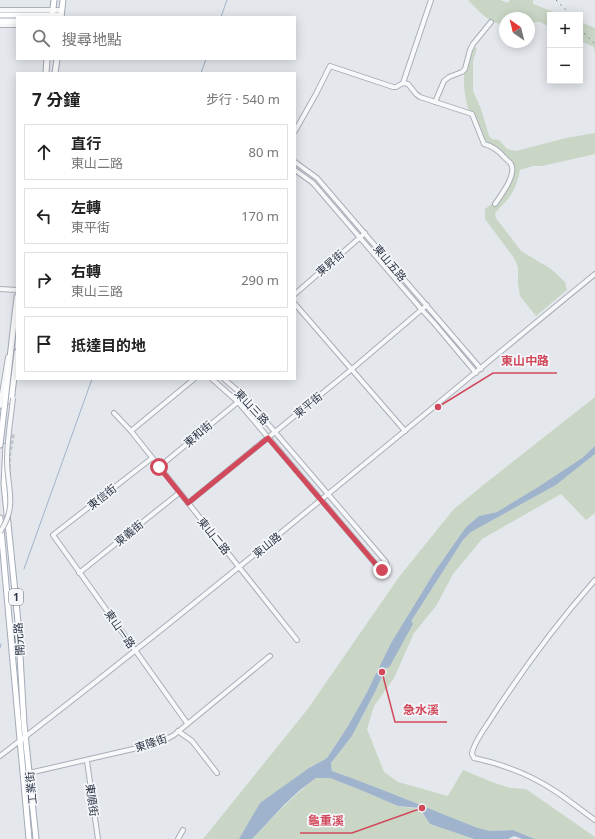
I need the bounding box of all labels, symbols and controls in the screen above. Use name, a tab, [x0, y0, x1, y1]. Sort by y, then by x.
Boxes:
north arrow	[499, 12, 535, 48]
map controls	[547, 12, 583, 84]
button: +	[547, 12, 583, 48]
search box	[16, 16, 296, 60]
icon: search	[30, 27, 52, 49]
text: 搜尋地點	[62, 29, 122, 49]
button: −	[547, 48, 583, 84]
text: 7 分鐘	[32, 88, 80, 111]
text: 步行 · 540 m	[206, 90, 280, 108]
text: 直行	[71, 133, 101, 153]
icon: ahead	[33, 141, 55, 163]
text: 80 m	[249, 143, 279, 161]
text: 東山二路	[71, 154, 123, 172]
text: 左轉	[71, 197, 101, 217]
icon: left	[33, 205, 55, 227]
text: 170 m	[241, 207, 279, 225]
text: 東平街	[71, 218, 110, 236]
street label: 東山五路	[370, 241, 410, 284]
street label: 東昇街	[312, 246, 347, 279]
text: 右轉	[71, 261, 101, 281]
icon: right	[33, 269, 55, 291]
text: 290 m	[241, 271, 279, 289]
text: 東山三路	[71, 282, 123, 300]
icon: arrive	[33, 333, 55, 355]
text: 抵達目的地	[71, 335, 146, 355]
callout: 東山中路	[493, 349, 557, 373]
text: 東山中路	[501, 352, 549, 369]
street label: 東山三路	[232, 385, 273, 428]
street label: 東平街	[290, 388, 325, 421]
street label: 東和街	[180, 417, 215, 450]
route start	[150, 458, 168, 476]
street label: 東信街	[84, 481, 119, 513]
street label: 東山二路	[195, 514, 234, 558]
street label: 東義街	[111, 516, 146, 549]
street label: 東山路	[249, 528, 284, 561]
route end	[373, 561, 391, 579]
road number: 1	[9, 589, 23, 605]
street label: 東山一路	[102, 606, 139, 651]
street label: 開元路	[10, 622, 27, 656]
callout: 急水溪	[395, 698, 447, 722]
text: 急水溪	[403, 701, 439, 718]
street label: 東隆街	[133, 730, 169, 755]
street label: 工業街	[21, 771, 40, 805]
street label: 東順街	[83, 783, 102, 817]
callout: 龜重溪	[300, 809, 352, 833]
text: 龜重溪	[308, 812, 344, 829]

